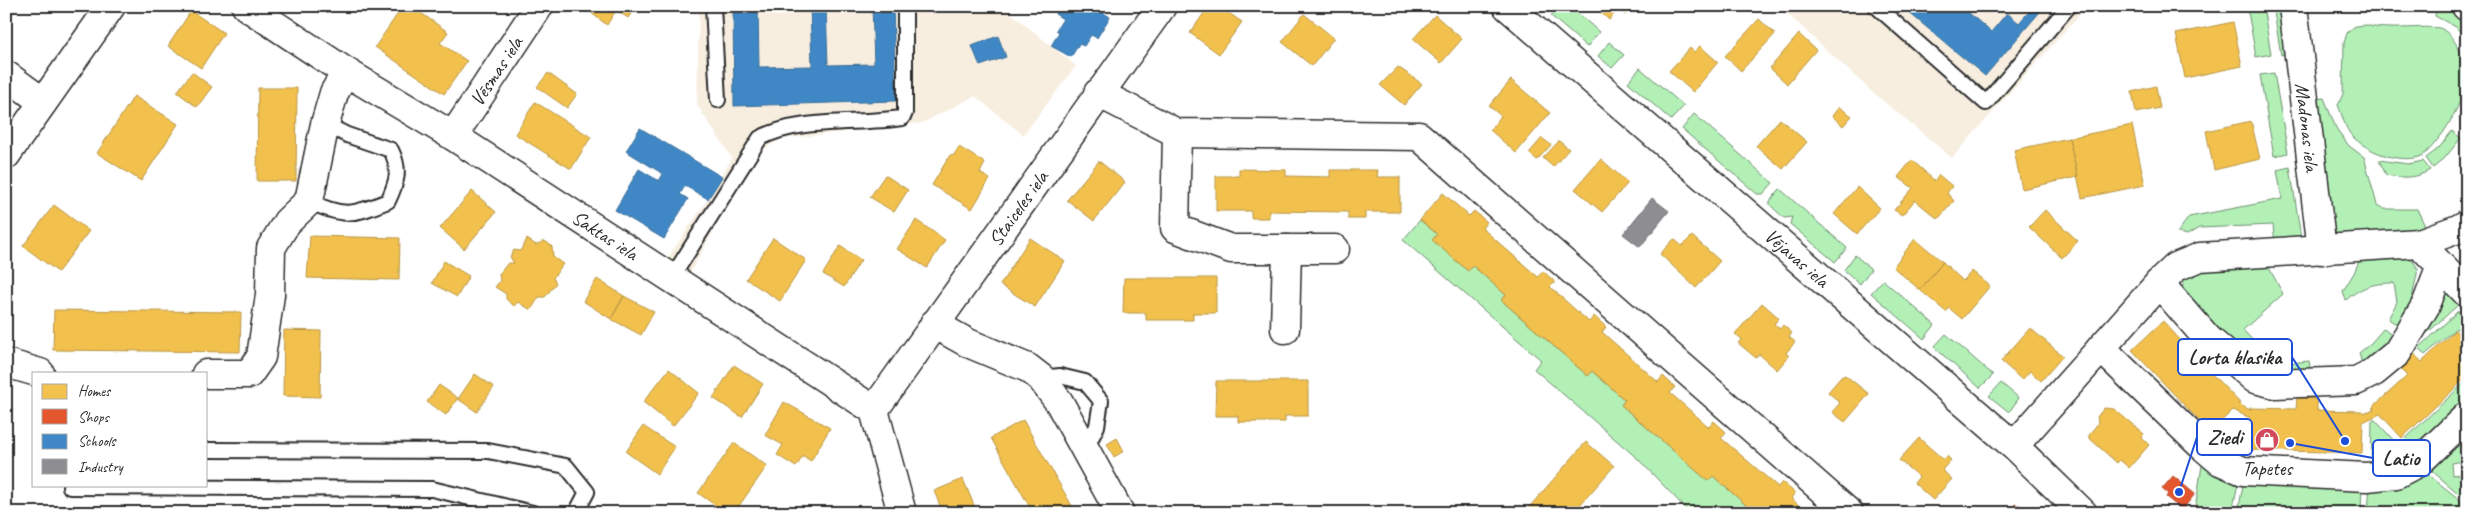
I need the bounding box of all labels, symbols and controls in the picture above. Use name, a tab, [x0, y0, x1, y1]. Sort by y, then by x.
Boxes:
street label: Vēsmas iela	[464, 30, 529, 110]
street label: Madonas iela	[2290, 82, 2325, 175]
street label: Staiceles iela	[983, 164, 1054, 251]
street label: Saktas iela	[567, 204, 645, 267]
street label: Vējavas iela	[1760, 223, 1836, 294]
callout: Lorta klasika	[2178, 339, 2292, 375]
text: Lorta klasika	[2188, 344, 2283, 370]
legend	[32, 372, 208, 486]
text: Homes	[78, 382, 112, 401]
text: Shops	[78, 408, 111, 427]
callout: Ziedi	[2197, 419, 2252, 455]
text: Ziedi	[2208, 424, 2245, 450]
shop icon: Tapetes	[2254, 427, 2280, 453]
text: Schools	[78, 432, 117, 451]
callout: Latio	[2373, 440, 2430, 476]
text: Latio	[2383, 445, 2421, 471]
place label: Tapetes	[2242, 456, 2294, 481]
text: Industry	[78, 458, 125, 477]

